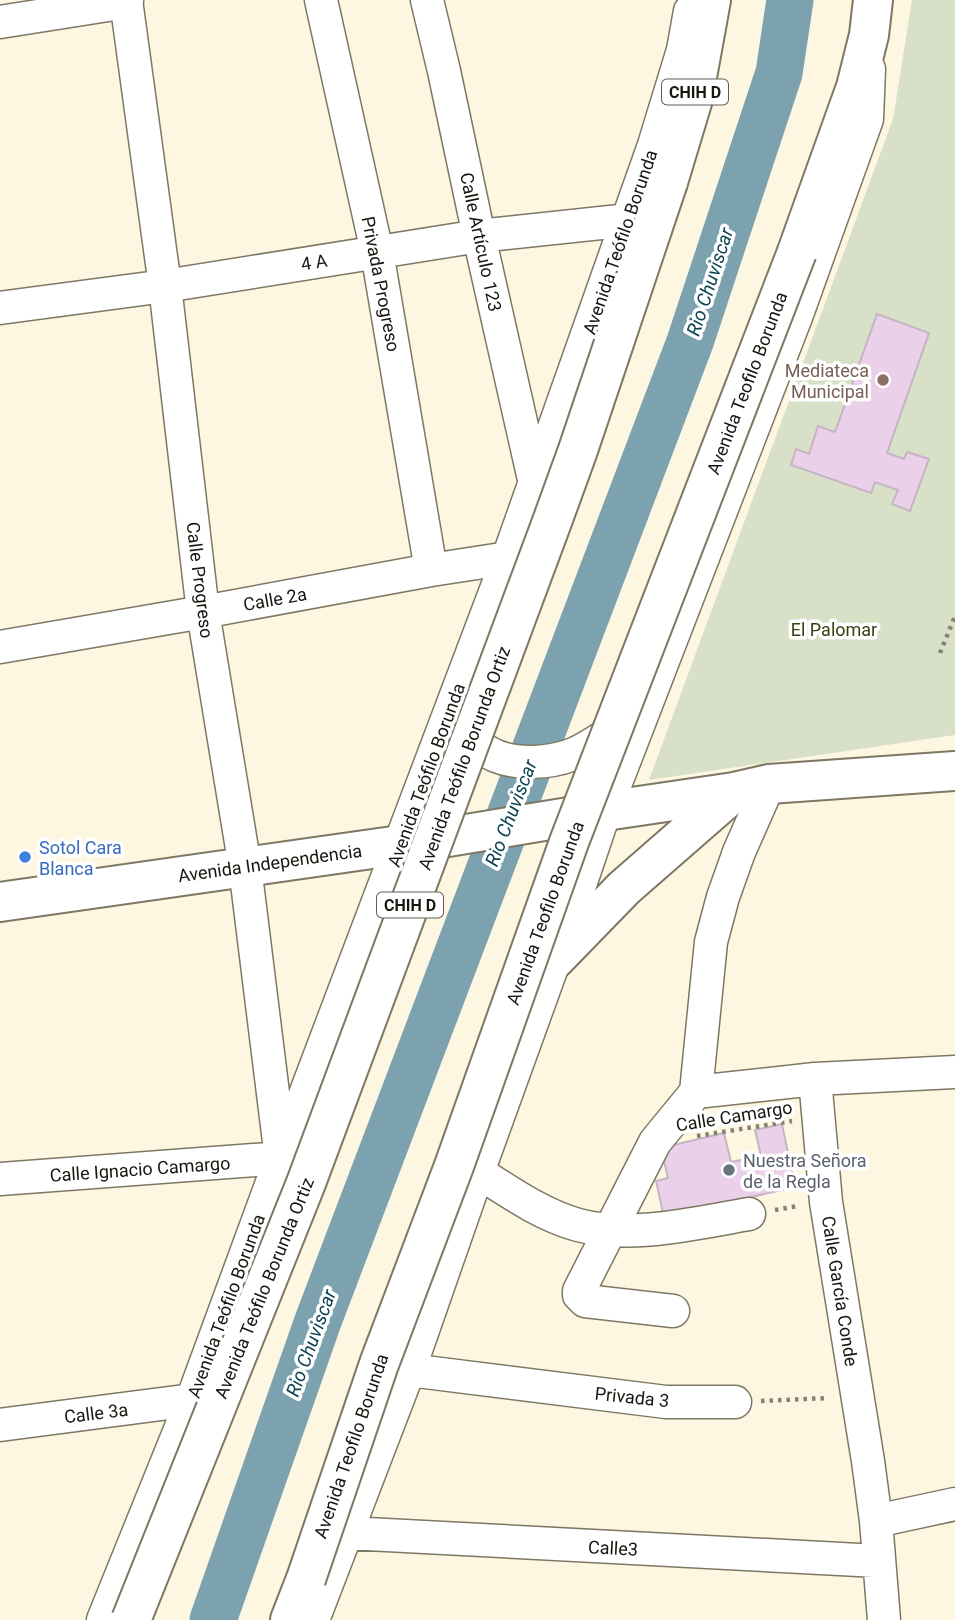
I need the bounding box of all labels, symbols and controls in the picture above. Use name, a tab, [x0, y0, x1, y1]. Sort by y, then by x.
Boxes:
road number: CHIH D	[662, 80, 728, 104]
street label: Avenida Teófilo Borunda	[578, 147, 662, 337]
street label: Calle Artículo 123	[456, 171, 506, 313]
street label: Privada Progreso	[358, 215, 404, 353]
water label: Rio Chuviscar	[682, 224, 738, 339]
street label: 4 A	[299, 250, 329, 274]
street label: Avenida Teofilo Borunda	[702, 289, 792, 477]
place label: Mediateca Municipal	[785, 360, 869, 402]
marker: Mediateca Municipal	[875, 372, 891, 388]
street label: Calle Progreso	[182, 521, 218, 639]
street label: Calle 2a	[242, 583, 308, 615]
park label: El Palomar	[791, 619, 877, 640]
street label: Avenida Teófilo Borunda Ortiz	[413, 643, 515, 873]
street label: Avenida Teófilo Borunda	[383, 680, 469, 870]
water label: Rio Chuviscar	[480, 756, 542, 869]
street label: Avenida Teofilo Borunda	[502, 818, 588, 1008]
place label: Sotol Cara Blanca	[39, 837, 122, 879]
street label: Avenida Independencia	[177, 840, 363, 886]
marker: Sotol Cara Blanca	[17, 849, 33, 865]
road number: CHIH D	[377, 892, 443, 917]
street label: Calle Camargo	[674, 1096, 794, 1136]
place label: Nuestra Señora de la Regla	[743, 1150, 866, 1192]
street label: Calle Ignacio Camargo	[49, 1152, 231, 1186]
marker: Nuestra Señora de la Regla	[721, 1162, 737, 1178]
street label: Avenida Teófilo Borunda Ortiz	[210, 1174, 318, 1402]
street label: Avenida Teófilo Borunda	[183, 1211, 269, 1401]
street label: Calle García Conde	[818, 1214, 862, 1368]
water label: Rio Chuviscar	[281, 1286, 341, 1400]
street label: Avenida Teofilo Borunda	[309, 1351, 393, 1541]
street label: Privada 3	[594, 1383, 670, 1411]
street label: Calle 3a	[63, 1399, 129, 1427]
street label: Calle3	[588, 1536, 638, 1560]

